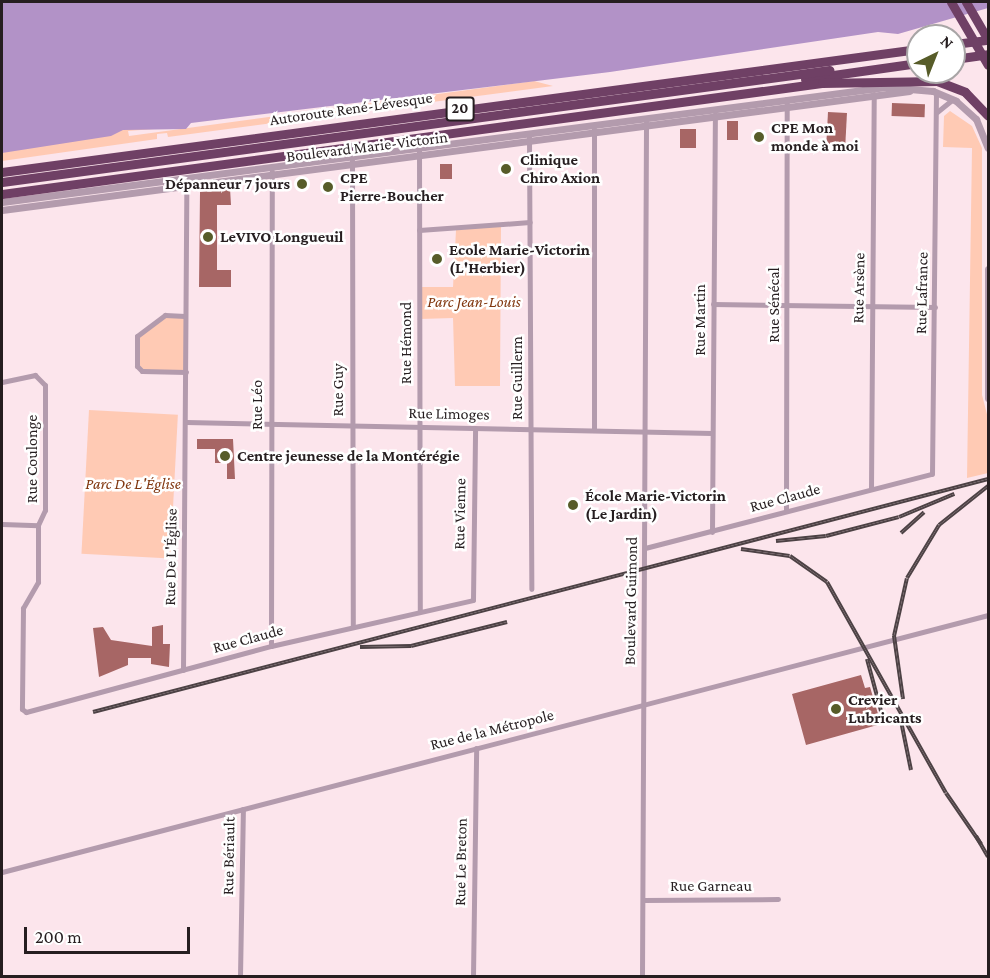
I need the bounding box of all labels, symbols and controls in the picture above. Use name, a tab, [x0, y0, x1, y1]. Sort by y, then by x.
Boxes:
north arrow	[906, 24, 966, 84]
text: N	[937, 32, 957, 52]
street label: Autoroute René-Lévesque	[268, 88, 434, 130]
road number: 20	[445, 97, 475, 121]
place label: CPE Mon monde à moi	[771, 118, 859, 156]
street label: Boulevard Marie-Victorin	[285, 128, 449, 166]
marker: CPE Mon monde à moi	[752, 130, 766, 144]
place label: Clinique Chiro Axion	[520, 150, 600, 188]
marker: Clinique Chiro Axion	[497, 160, 515, 178]
place label: CPE Pierre-Boucher	[340, 168, 444, 206]
place label: Dépanneur 7 jours	[165, 174, 290, 194]
marker: Dépanneur 7 jours	[295, 177, 309, 191]
marker: CPE Pierre-Boucher	[321, 180, 335, 194]
place label: LeVIVO Longueuil	[220, 227, 344, 247]
marker: LeVIVO Longueuil	[201, 230, 215, 244]
place label: Ecole Marie-Victorin (L'Herbier)	[449, 240, 590, 278]
marker: Ecole Marie-Victorin (L'Herbier)	[430, 252, 444, 266]
street label: Rue Arsène	[849, 252, 869, 324]
street label: Rue Lafrance	[912, 252, 932, 334]
street label: Rue Sénécal	[764, 267, 784, 343]
street label: Rue Martin	[690, 284, 710, 356]
park label: Parc Jean-Louis	[427, 292, 521, 312]
street label: Rue Hémond	[396, 302, 416, 384]
street label: Rue Guillerm	[507, 336, 527, 420]
street label: Rue Guy	[328, 363, 348, 417]
street label: Rue Léo	[247, 380, 267, 430]
street label: Rue Limoges	[408, 404, 490, 424]
street label: Rue Coulonge	[22, 415, 42, 503]
place label: Centre jeunesse de la Montérégie	[237, 446, 460, 466]
marker: Centre jeunesse de la Montérégie	[218, 449, 232, 463]
park label: Parc De L'Église	[85, 474, 181, 494]
street label: Rue Vienne	[450, 478, 470, 550]
street label: Rue Claude	[748, 479, 822, 517]
place label: École Marie-Victorin (Le Jardin)	[585, 486, 726, 524]
marker: École Marie-Victorin (Le Jardin)	[566, 498, 580, 512]
street label: Rue De L'Église	[161, 508, 181, 606]
street label: Boulevard Guimond	[620, 537, 642, 665]
street label: Rue Claude	[211, 620, 285, 658]
place label: Crevier Lubricants	[848, 690, 922, 728]
marker: Crevier Lubricants	[829, 702, 843, 716]
street label: Rue de la Métropole	[428, 705, 556, 755]
street label: Rue Bériault	[219, 817, 239, 895]
street label: Rue Le Breton	[451, 818, 471, 906]
street label: Rue Garneau	[670, 876, 752, 896]
scale bar	[27, 915, 194, 953]
text: 200 m	[35, 927, 82, 947]

